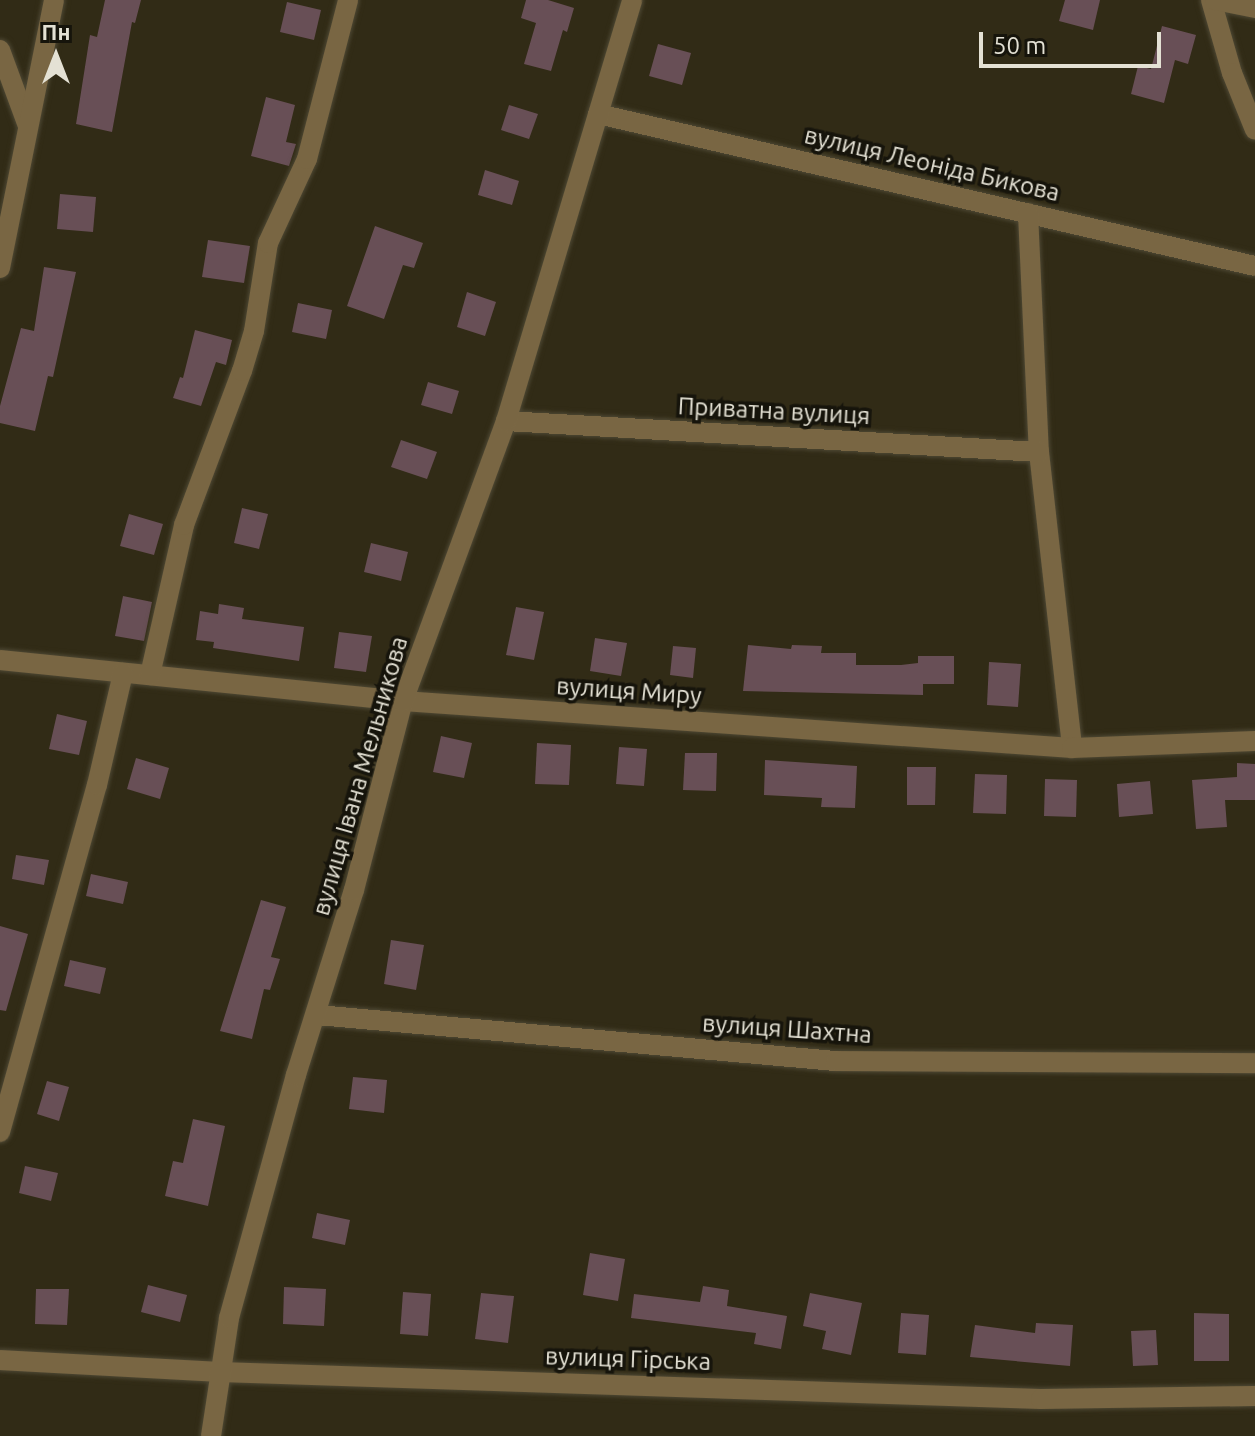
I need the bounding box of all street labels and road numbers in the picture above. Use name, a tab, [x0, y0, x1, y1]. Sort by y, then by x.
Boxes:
street label: вулиця Леоніда Бикова	[802, 121, 1062, 207]
street label: Приватна вулиця	[677, 392, 871, 430]
street label: вулиця Івана Мельникова	[306, 633, 414, 919]
street label: вулиця Миру	[555, 672, 703, 710]
street label: вулиця Шахтна	[701, 1009, 873, 1049]
street label: вулиця Гірська	[545, 1342, 711, 1376]

